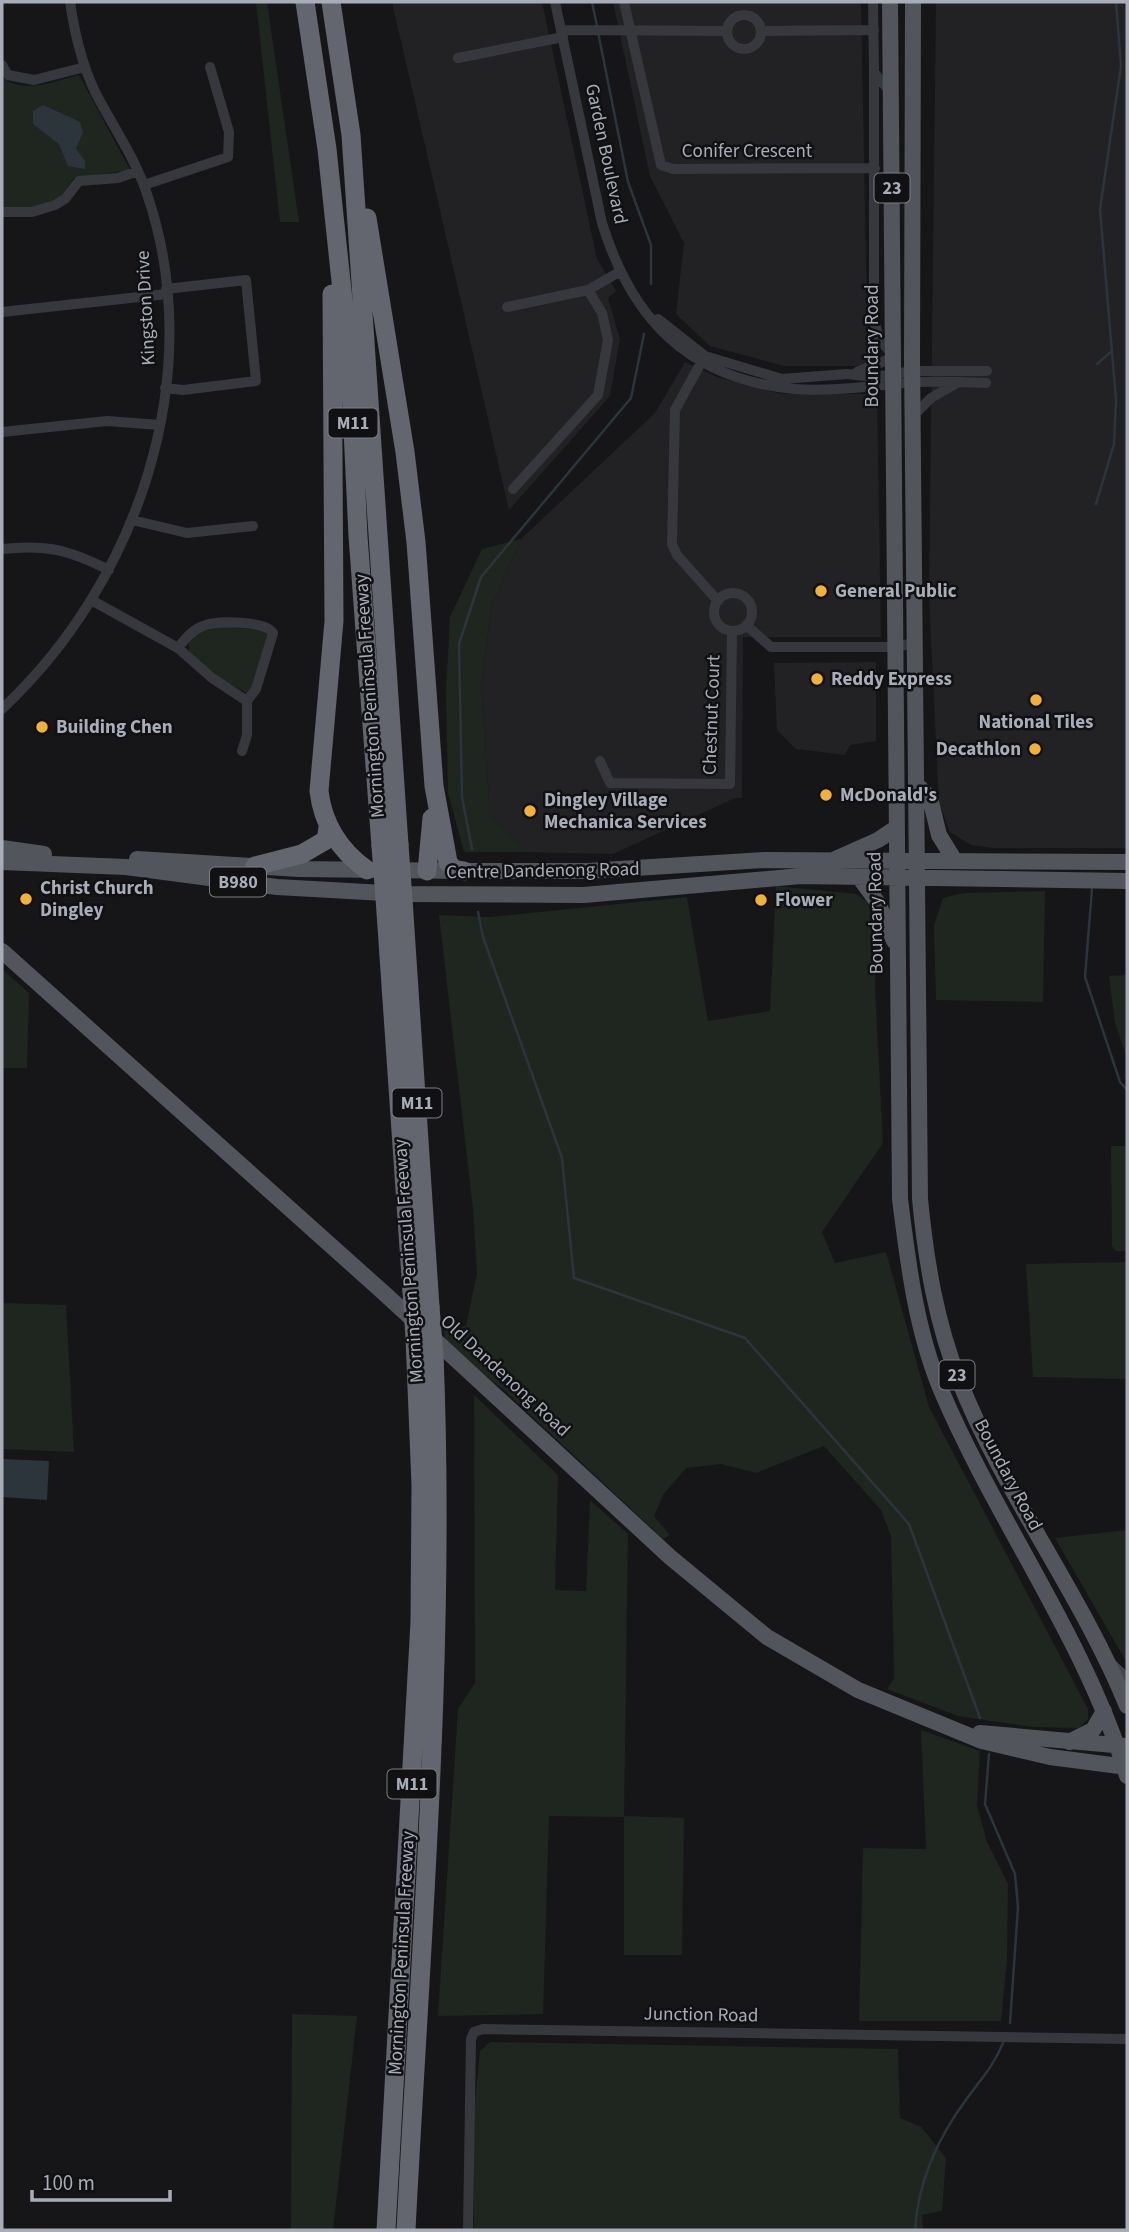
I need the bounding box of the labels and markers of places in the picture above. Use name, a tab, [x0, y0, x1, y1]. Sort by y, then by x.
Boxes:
place label: General Public	[835, 578, 957, 605]
marker: General Public	[813, 583, 829, 599]
place label: Reddy Express	[831, 666, 952, 693]
marker: Reddy Express	[809, 671, 825, 687]
marker: National Tiles	[1028, 692, 1044, 708]
place label: National Tiles	[979, 709, 1093, 736]
place label: Building Chen	[56, 714, 173, 741]
marker: Building Chen	[34, 719, 50, 735]
place label: Decathlon	[936, 736, 1021, 763]
marker: Decathlon	[1027, 741, 1043, 757]
place label: McDonald's	[840, 782, 937, 809]
place label: Dingley Village Mechanica Services	[544, 787, 707, 836]
marker: McDonald's	[818, 787, 834, 803]
marker: Dingley Village Mechanica Services	[522, 803, 538, 819]
place label: Christ Church Dingley	[40, 875, 154, 924]
place label: Flower	[775, 887, 833, 914]
marker: Christ Church Dingley	[18, 891, 34, 907]
marker: Flower	[753, 892, 769, 908]

